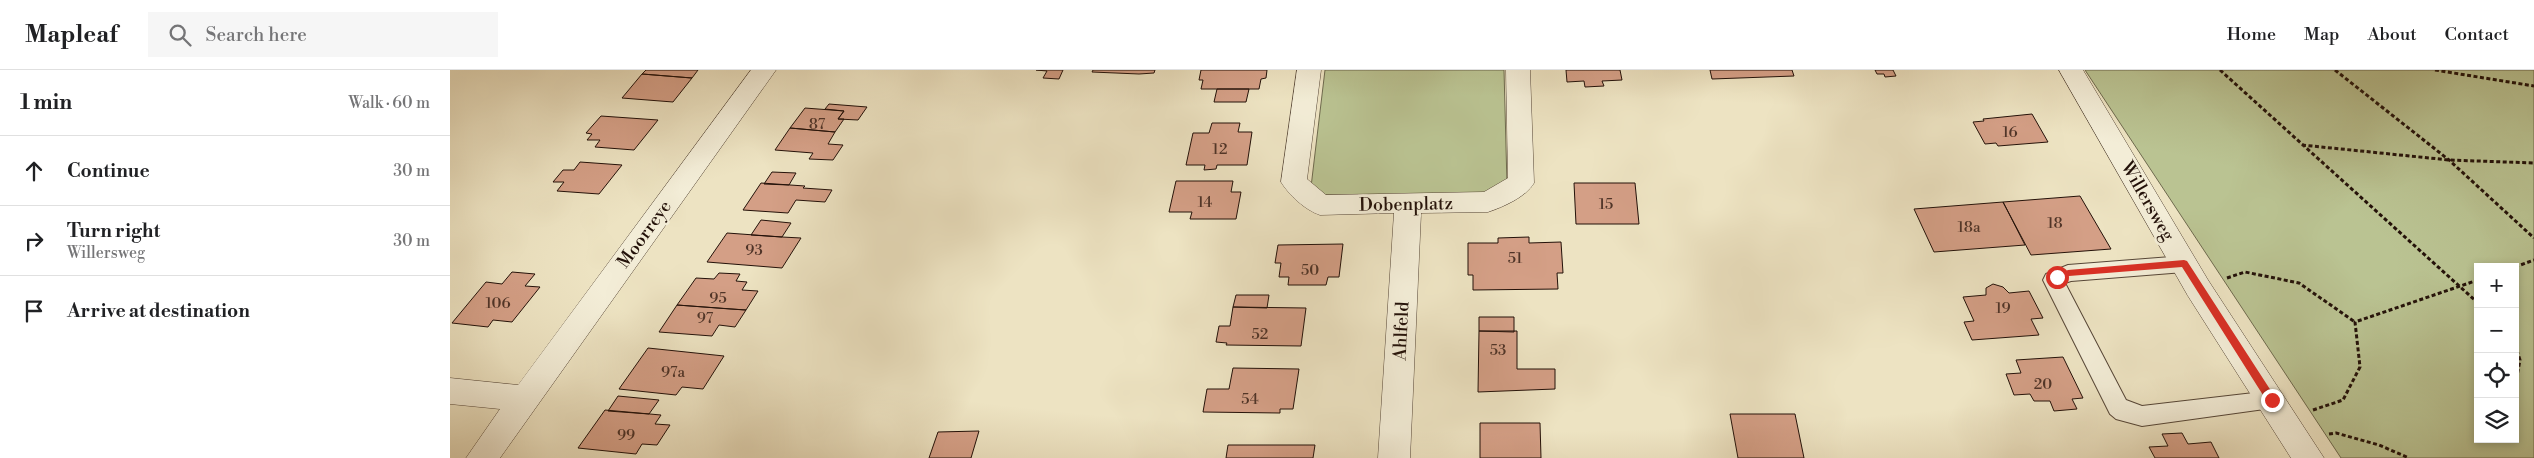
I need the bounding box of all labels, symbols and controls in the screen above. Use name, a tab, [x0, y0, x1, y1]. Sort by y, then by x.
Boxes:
search box	[148, 12, 498, 57]
text: Mapleaf	[25, 20, 118, 50]
icon: search	[166, 21, 194, 49]
text: Search here	[206, 23, 307, 47]
text: Home	[2227, 23, 2276, 46]
text: Map	[2304, 23, 2340, 46]
text: About	[2368, 23, 2417, 46]
text: Contact	[2445, 23, 2509, 46]
text: 1 min	[20, 90, 72, 116]
text: Walk · 60 m	[348, 93, 430, 113]
house number: 87	[809, 115, 826, 134]
house number: 16	[2002, 123, 2018, 142]
house number: 12	[1212, 140, 1228, 159]
street label: Willersweg	[2115, 156, 2180, 246]
icon: ahead	[20, 157, 48, 185]
text: Continue	[67, 159, 150, 183]
text: 30 m	[393, 161, 430, 181]
street label: Dobenplatz	[1359, 192, 1453, 217]
house number: 14	[1198, 193, 1212, 212]
house number: 15	[1599, 195, 1613, 214]
street label: Moorreye	[612, 196, 677, 273]
house number: 18	[2047, 214, 2063, 233]
house number: 18a	[1958, 218, 1981, 237]
text: Turn right	[67, 219, 160, 243]
icon: right	[20, 227, 48, 255]
text: 30 m	[393, 231, 430, 251]
house number: 93	[745, 241, 763, 260]
text: Willersweg	[67, 243, 145, 263]
house number: 51	[1508, 249, 1523, 268]
house number: 50	[1301, 261, 1319, 280]
map controls	[2474, 263, 2519, 443]
button: +	[2474, 263, 2519, 308]
route start	[2046, 266, 2069, 289]
house number: 95	[709, 289, 727, 308]
house number: 106	[485, 294, 511, 313]
icon: arrive	[20, 297, 48, 325]
text: Arrive at destination	[67, 299, 250, 323]
house number: 19	[1995, 299, 2011, 318]
street label: Ahlfeld	[1388, 300, 1415, 362]
button: −	[2474, 308, 2519, 353]
house number: 97	[697, 309, 714, 328]
house number: 52	[1252, 325, 1268, 344]
house number: 53	[1490, 341, 1506, 360]
button: locate	[2474, 353, 2519, 398]
house number: 97a	[661, 363, 686, 382]
house number: 20	[2034, 375, 2052, 394]
route end	[2261, 389, 2284, 412]
house number: 54	[1241, 390, 1259, 409]
button: layers	[2474, 398, 2519, 443]
house number: 99	[617, 426, 635, 445]

